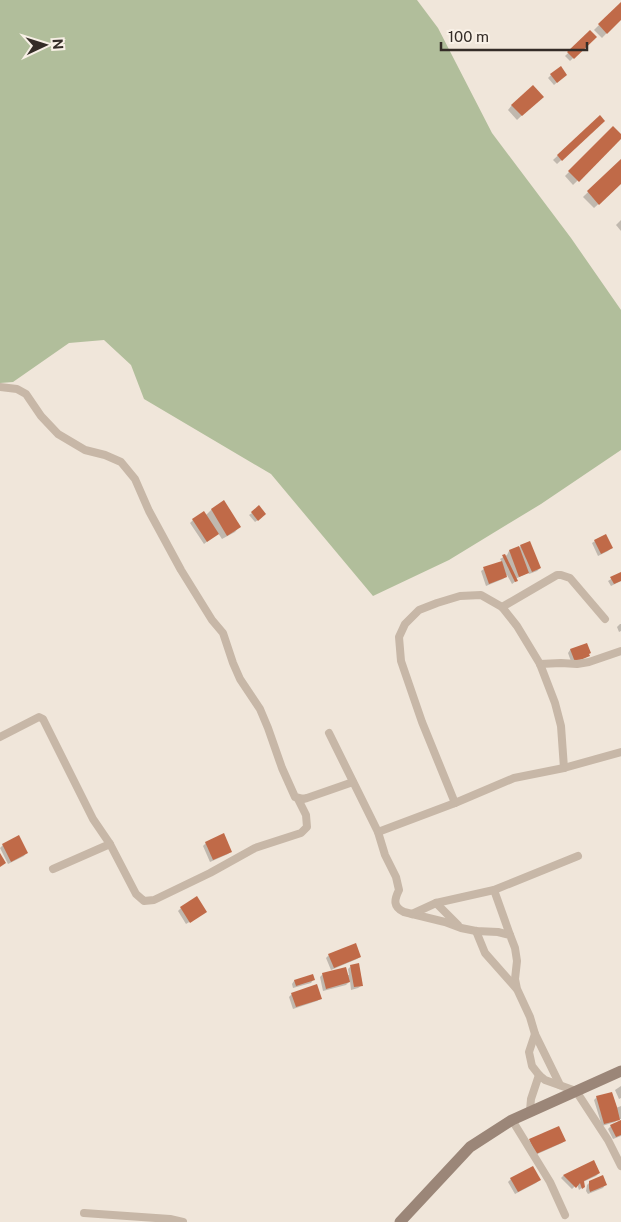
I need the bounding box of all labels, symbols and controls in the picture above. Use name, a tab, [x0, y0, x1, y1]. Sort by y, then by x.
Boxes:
north arrow	[20, 20, 70, 70]
scale bar	[441, 20, 587, 52]
text: 100 m	[448, 28, 489, 45]
text: N	[50, 38, 66, 50]

